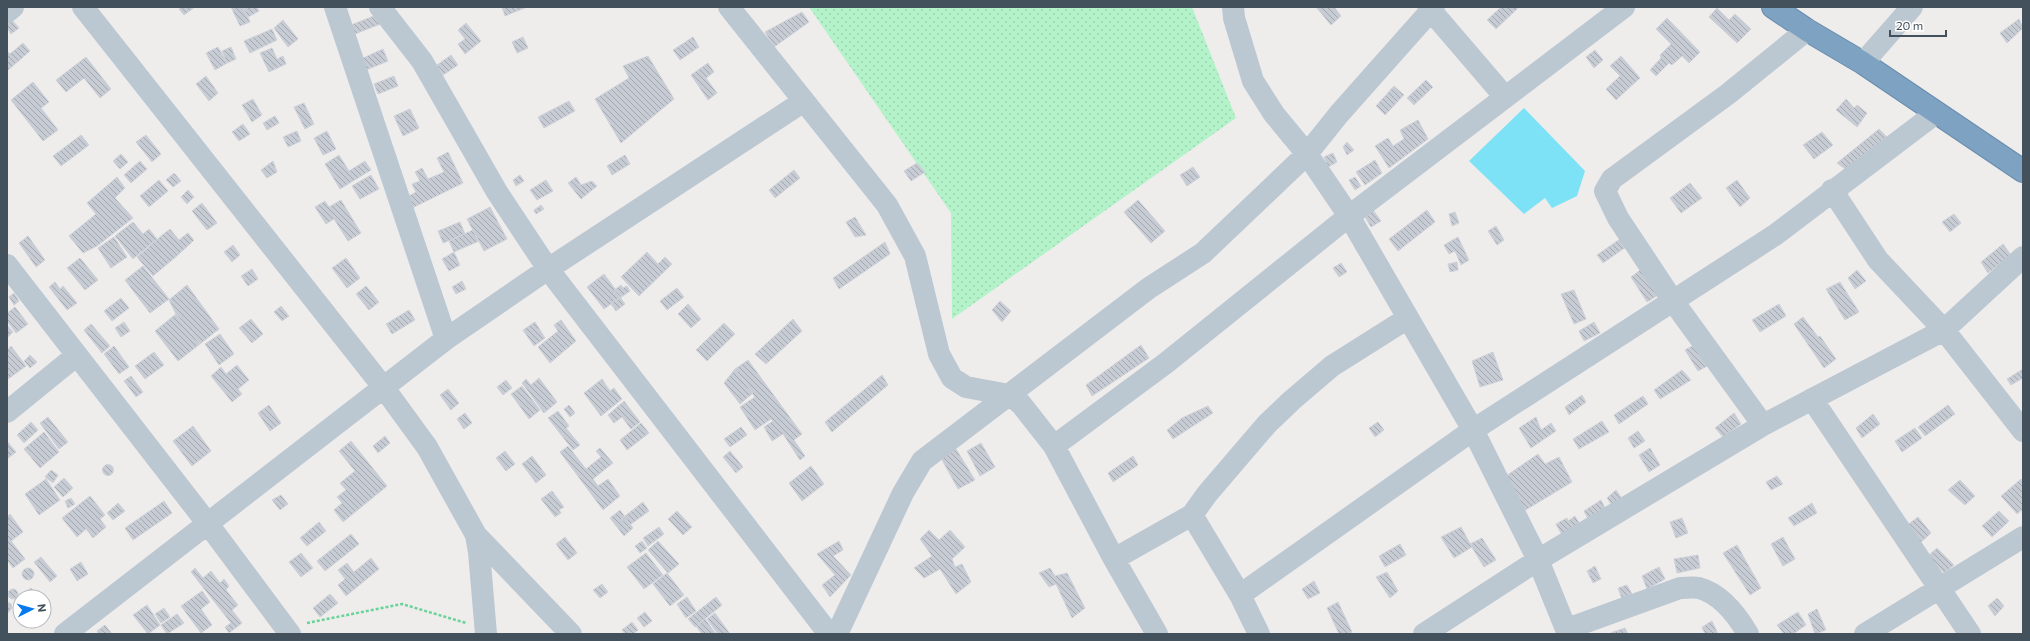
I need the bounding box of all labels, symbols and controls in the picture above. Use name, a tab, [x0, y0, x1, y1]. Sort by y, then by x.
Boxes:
scale bar	[1890, 12, 1946, 38]
text: 20 m	[1896, 18, 1923, 32]
north arrow	[12, 589, 52, 629]
text: N	[36, 603, 49, 613]

